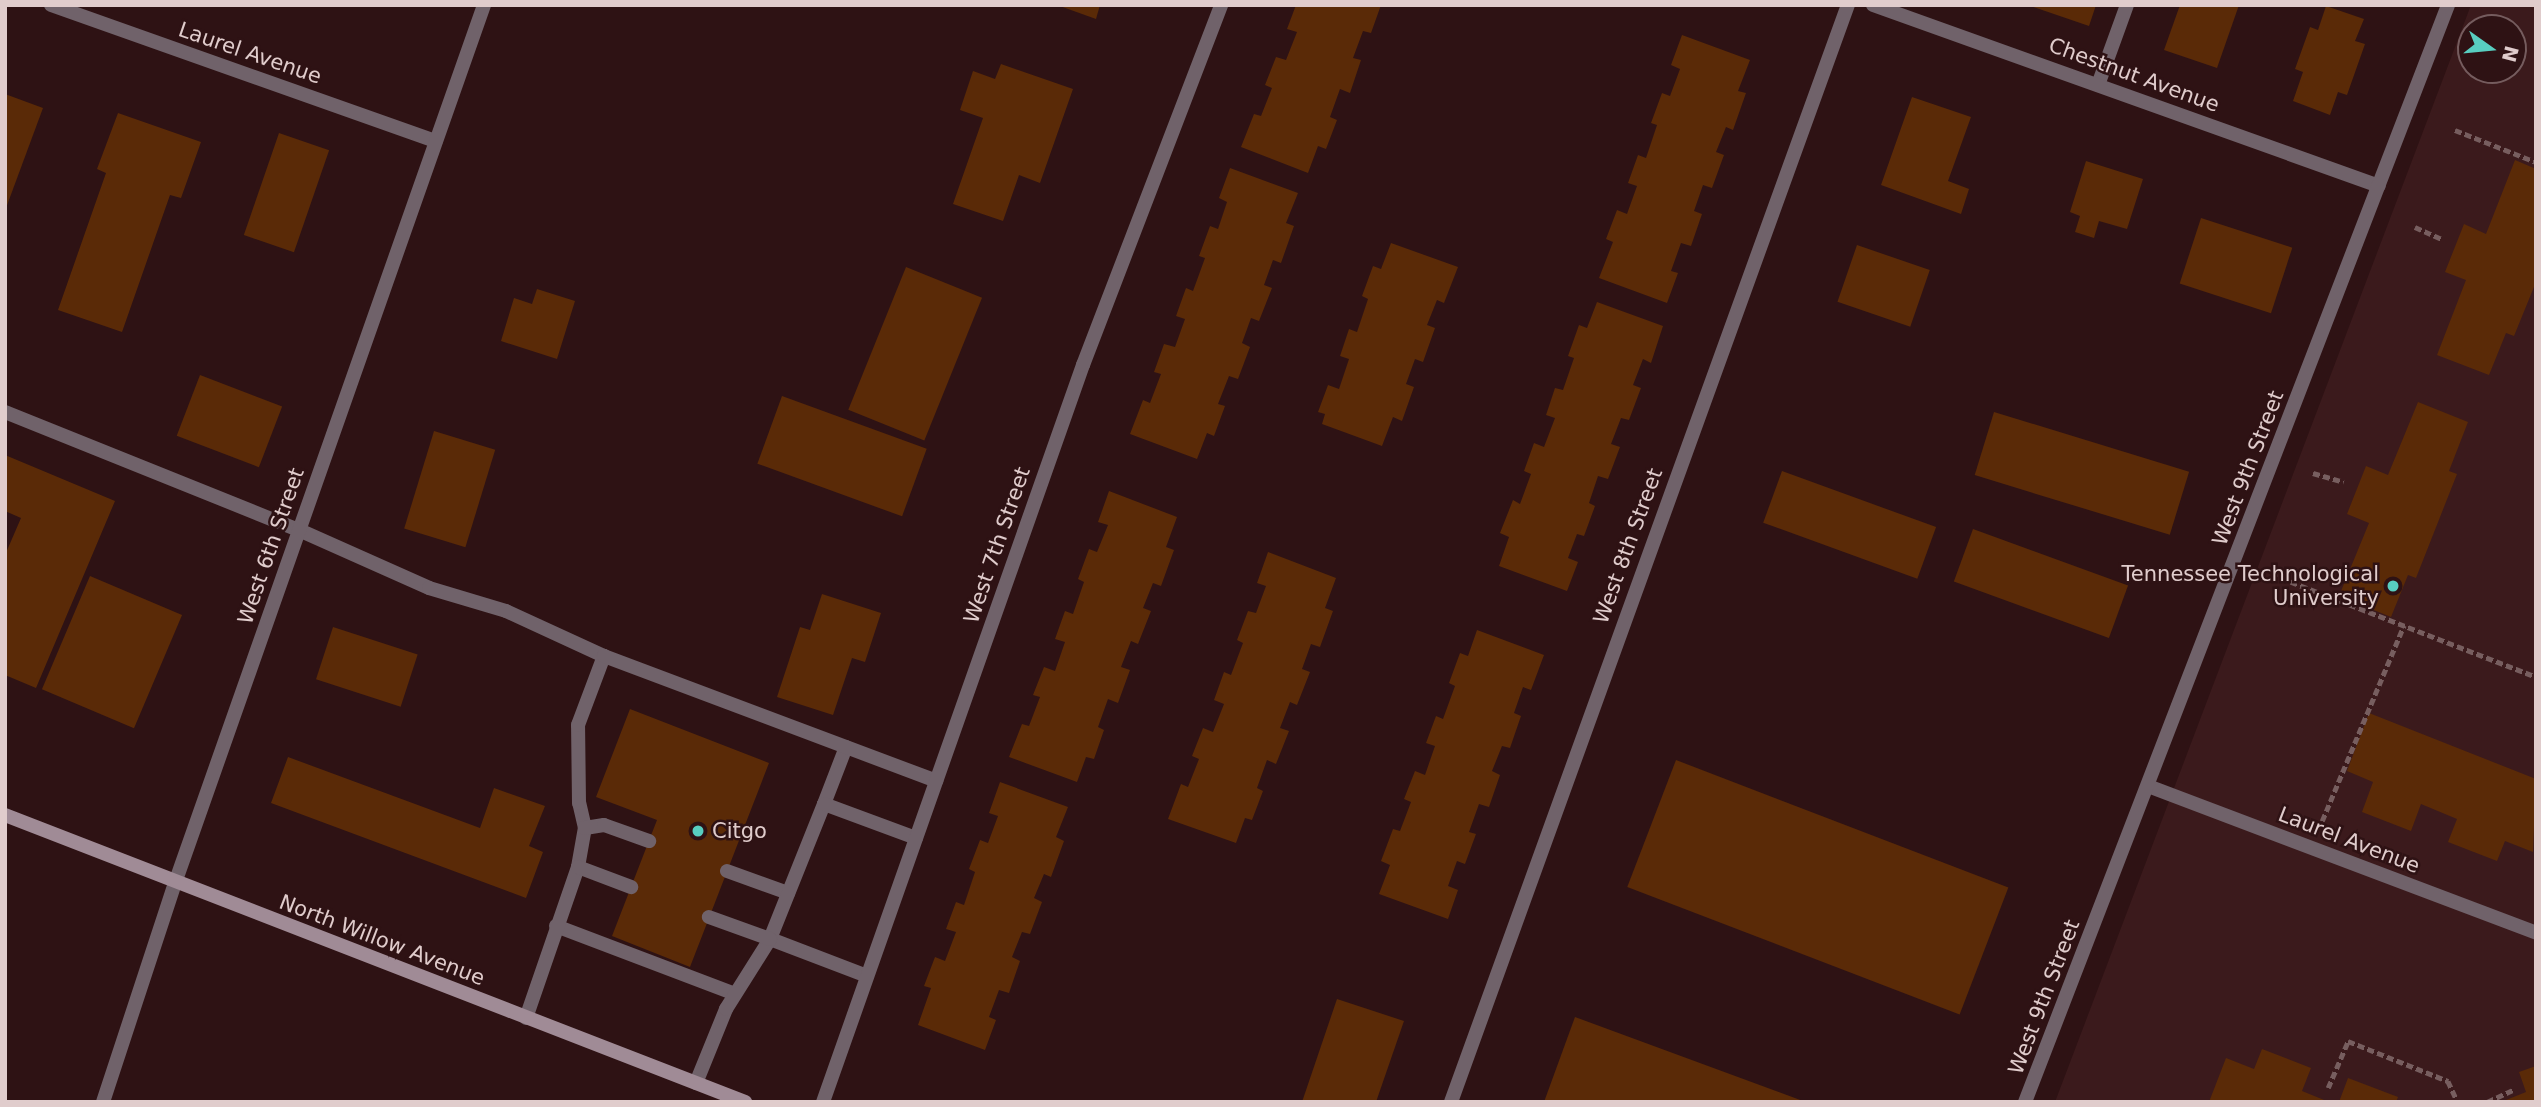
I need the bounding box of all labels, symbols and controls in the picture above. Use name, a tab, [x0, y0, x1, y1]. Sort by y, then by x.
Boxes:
north arrow	[2457, 14, 2527, 84]
street label: Laurel Avenue	[175, 17, 325, 89]
street label: Chestnut Avenue	[2045, 32, 2223, 118]
text: N	[2498, 43, 2523, 64]
street label: West 9th Street	[2207, 387, 2289, 549]
street label: West 7th Street	[958, 464, 1036, 626]
street label: West 6th Street	[232, 465, 310, 627]
street label: West 8th Street	[1588, 465, 1668, 627]
place label: Tennessee Technological University	[2122, 561, 2379, 611]
marker: Tennessee Technological University	[2385, 578, 2401, 594]
street label: Laurel Avenue	[2275, 801, 2423, 879]
place label: Citgo	[712, 818, 767, 844]
marker: Citgo	[690, 823, 706, 839]
street label: North Willow Avenue	[276, 889, 488, 991]
street label: West 9th Street	[2003, 916, 2085, 1078]

